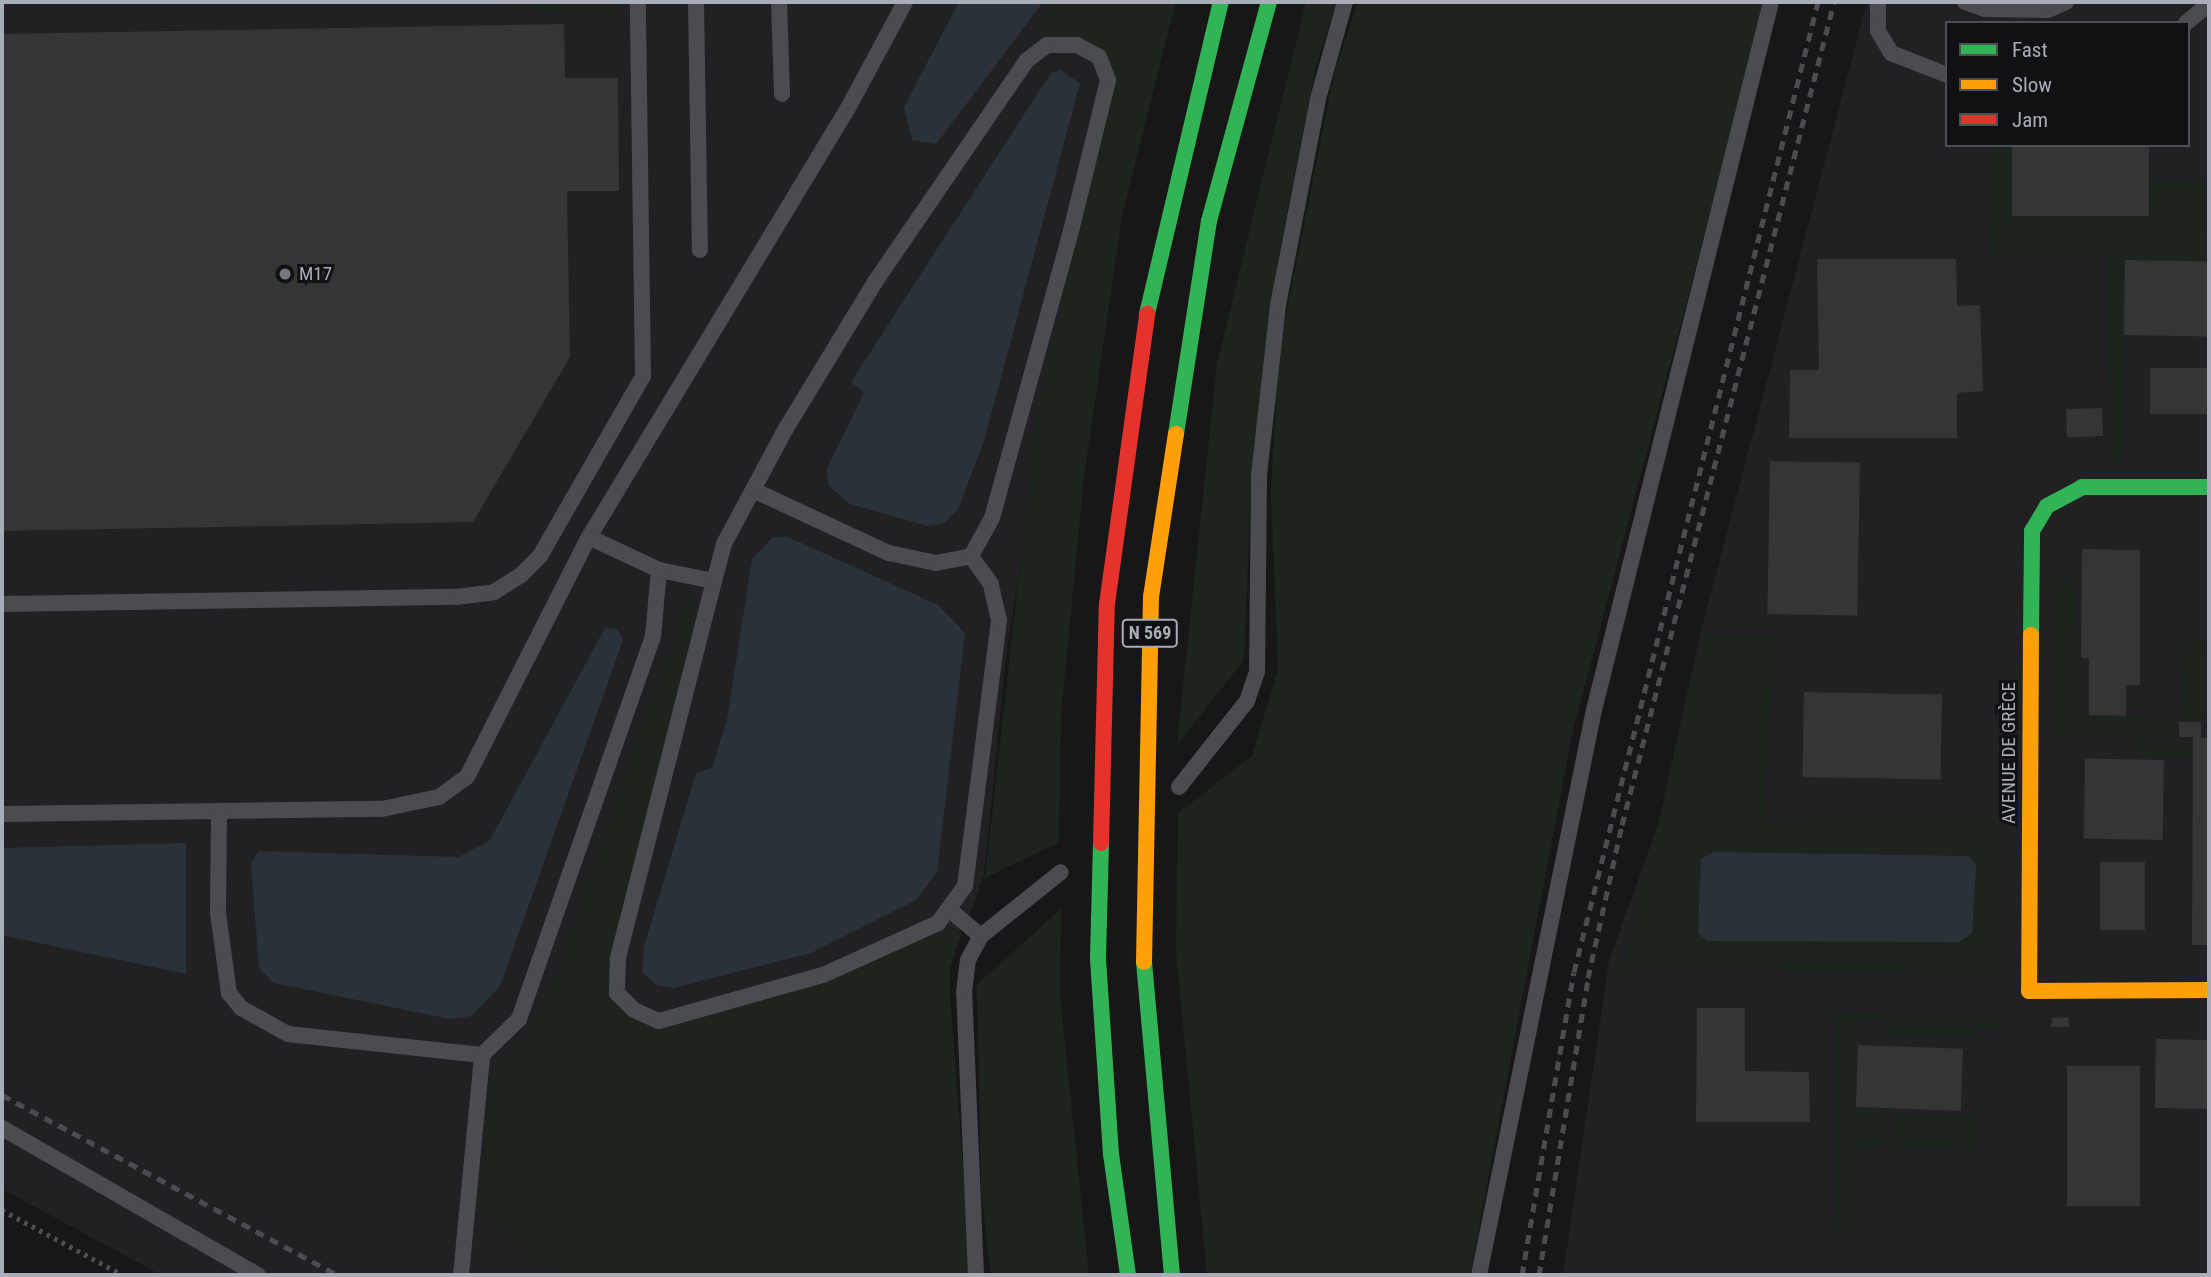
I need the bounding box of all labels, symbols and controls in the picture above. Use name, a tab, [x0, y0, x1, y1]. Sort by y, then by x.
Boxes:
legend	[1945, 21, 2190, 147]
text: Fast	[2012, 38, 2048, 62]
text: Slow	[2012, 73, 2052, 97]
text: Jam	[2012, 108, 2048, 132]
place label: M17	[299, 263, 332, 285]
marker: M17	[277, 266, 293, 282]
road number: N 569	[1120, 618, 1180, 648]
street label: AVENUE DE GRÈCE	[1998, 682, 2020, 824]

